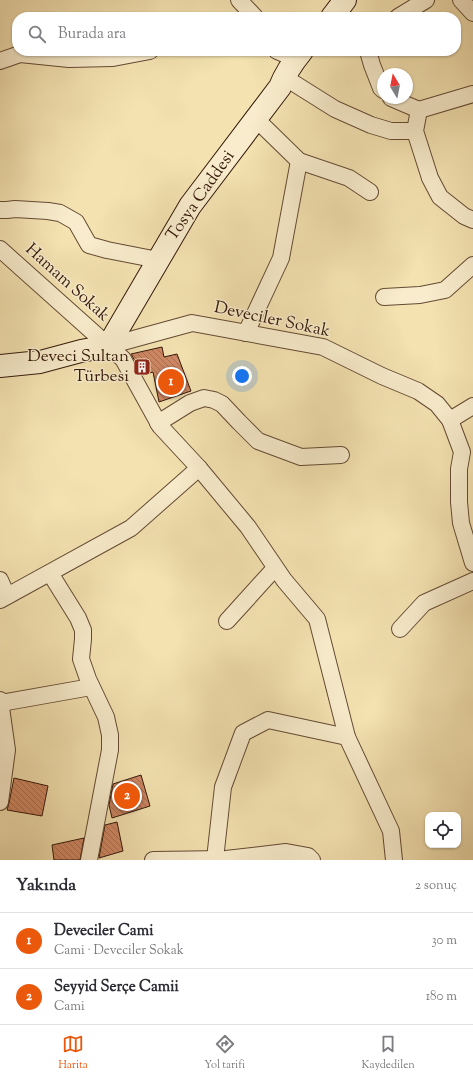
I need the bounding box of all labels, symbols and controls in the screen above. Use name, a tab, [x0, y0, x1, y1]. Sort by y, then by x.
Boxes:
search box	[12, 12, 461, 56]
icon: search	[26, 23, 48, 45]
text: Burada ara	[58, 24, 126, 45]
north arrow	[377, 68, 413, 104]
street label: Tosya Caddesi	[161, 146, 241, 246]
street label: Hamam Sokak	[19, 238, 115, 328]
street label: Deveciler Sokak	[212, 296, 332, 344]
place label: Deveci Sultan Türbesi	[27, 345, 129, 389]
building icon: Deveci Sultan Türbesi	[132, 357, 152, 377]
your location	[232, 366, 252, 386]
pin: 1	[158, 367, 184, 397]
pin: 2	[114, 781, 140, 811]
map controls	[425, 812, 461, 848]
button: locate	[425, 812, 461, 848]
text: Yakında	[16, 874, 76, 898]
text: 2 sonuç	[415, 877, 457, 895]
text: Deveciler Cami	[54, 921, 153, 942]
text: 1	[27, 932, 31, 950]
text: 30 m	[431, 932, 457, 950]
text: Cami · Deveciler Sokak	[54, 942, 184, 960]
text: Seyyid Serçe Camii	[54, 977, 179, 998]
text: 2	[26, 988, 32, 1006]
text: 180 m	[426, 988, 457, 1006]
text: Cami	[54, 998, 85, 1016]
tab: Harita	[58, 1033, 88, 1073]
tab: Yol tarifi	[204, 1033, 245, 1073]
tab: Kaydedilen	[362, 1033, 415, 1073]

